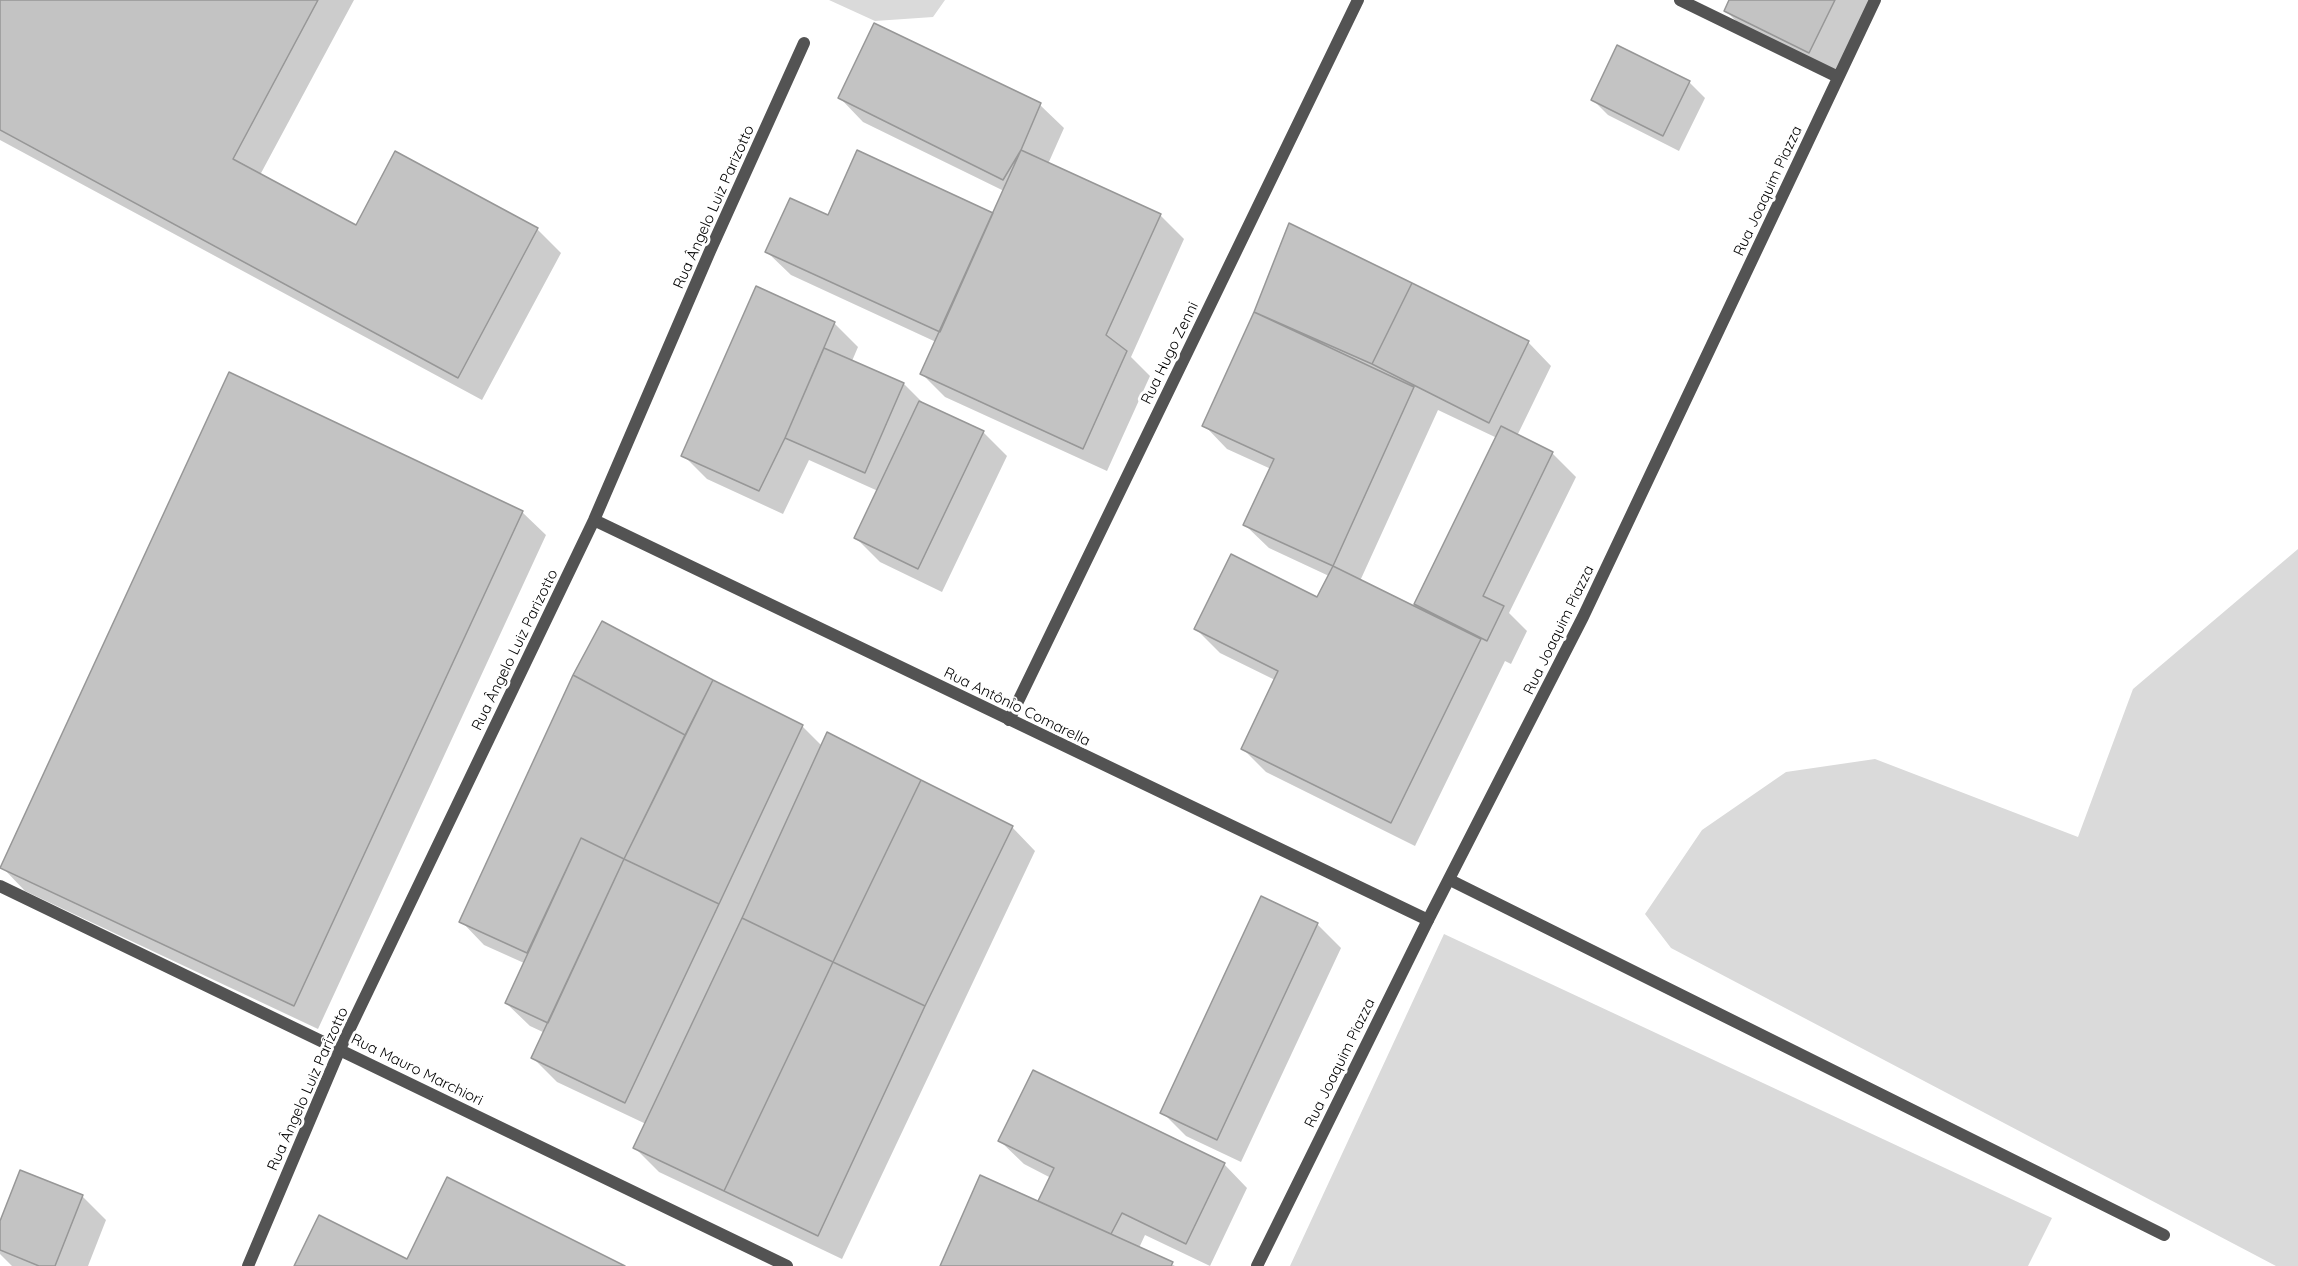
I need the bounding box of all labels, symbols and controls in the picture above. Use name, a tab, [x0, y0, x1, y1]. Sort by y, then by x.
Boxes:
street label: Rua Ângelo Luiz Parizotto	[670, 122, 758, 292]
street label: Rua Joaquim Piazza	[1730, 123, 1806, 259]
street label: Rua Hugo Zenni	[1137, 299, 1203, 407]
street label: Rua Joaquim Piazza	[1520, 562, 1598, 698]
street label: Rua Ângelo Luiz Parizotto	[468, 566, 562, 734]
street label: Rua Antônio Comarella	[941, 664, 1093, 750]
street label: Rua Joaquim Piazza	[1301, 995, 1379, 1131]
street label: Rua Ângelo Luiz Parizotto	[264, 1004, 352, 1174]
street label: Rua Mauro Marchiori	[348, 1030, 486, 1110]

